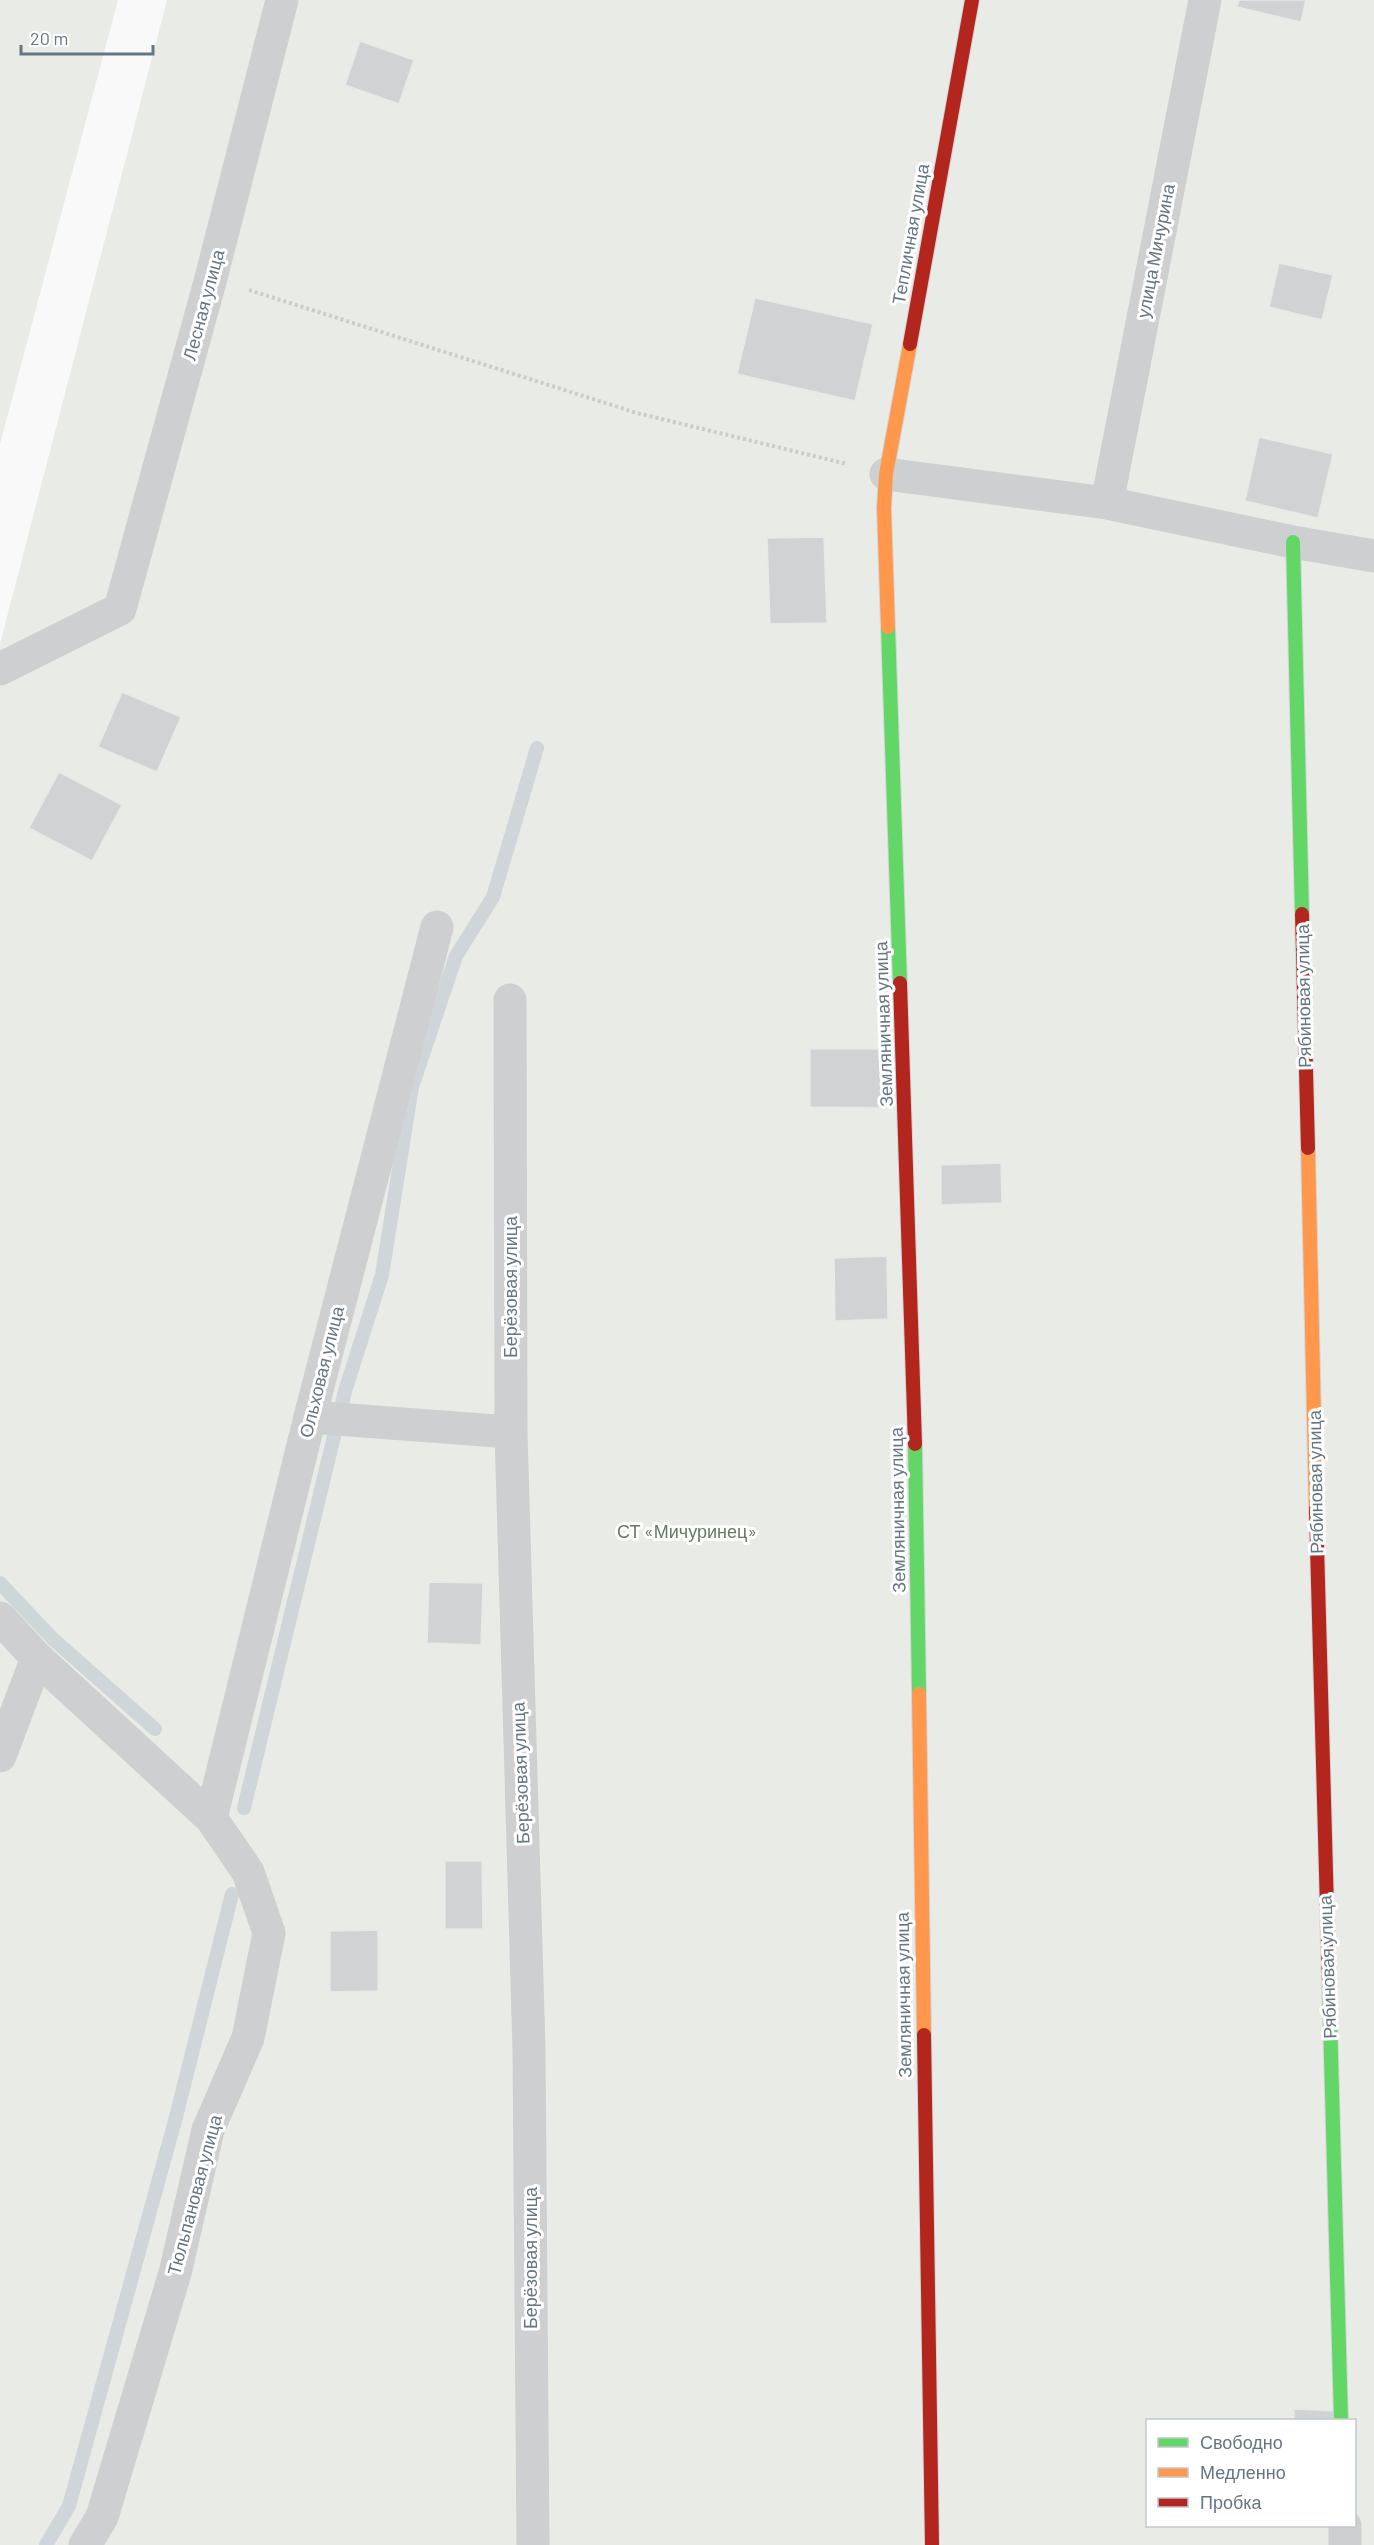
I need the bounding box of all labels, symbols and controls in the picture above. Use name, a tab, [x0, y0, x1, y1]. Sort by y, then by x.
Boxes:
scale bar	[21, 18, 153, 56]
text: 20 m	[30, 27, 68, 49]
street label: Тепличная улица	[887, 161, 933, 306]
street label: улица Мичурина	[1131, 181, 1179, 320]
street label: Лесная улица	[178, 246, 229, 362]
street label: Рябиновая улица	[1291, 923, 1315, 1068]
street label: Земляничная улица	[869, 940, 897, 1107]
street label: Берёзовая улица	[499, 1215, 521, 1358]
street label: Ольховая улица	[294, 1303, 348, 1440]
street label: Рябиновая улица	[1303, 1409, 1327, 1554]
street label: Земляничная улица	[885, 1426, 909, 1593]
park label: СТ «Мичуринец»	[617, 1520, 757, 1542]
street label: Берёзовая улица	[506, 1701, 533, 1844]
street label: Рябиновая улица	[1313, 1894, 1341, 2039]
street label: Земляничная улица	[891, 1911, 915, 2078]
street label: Тюльпановая улица	[162, 2111, 226, 2277]
street label: Берёзовая улица	[519, 2186, 541, 2329]
legend	[1146, 2419, 1356, 2527]
text: Свободно	[1200, 2431, 1283, 2453]
text: Медленно	[1200, 2461, 1286, 2483]
text: Пробка	[1200, 2491, 1263, 2513]

